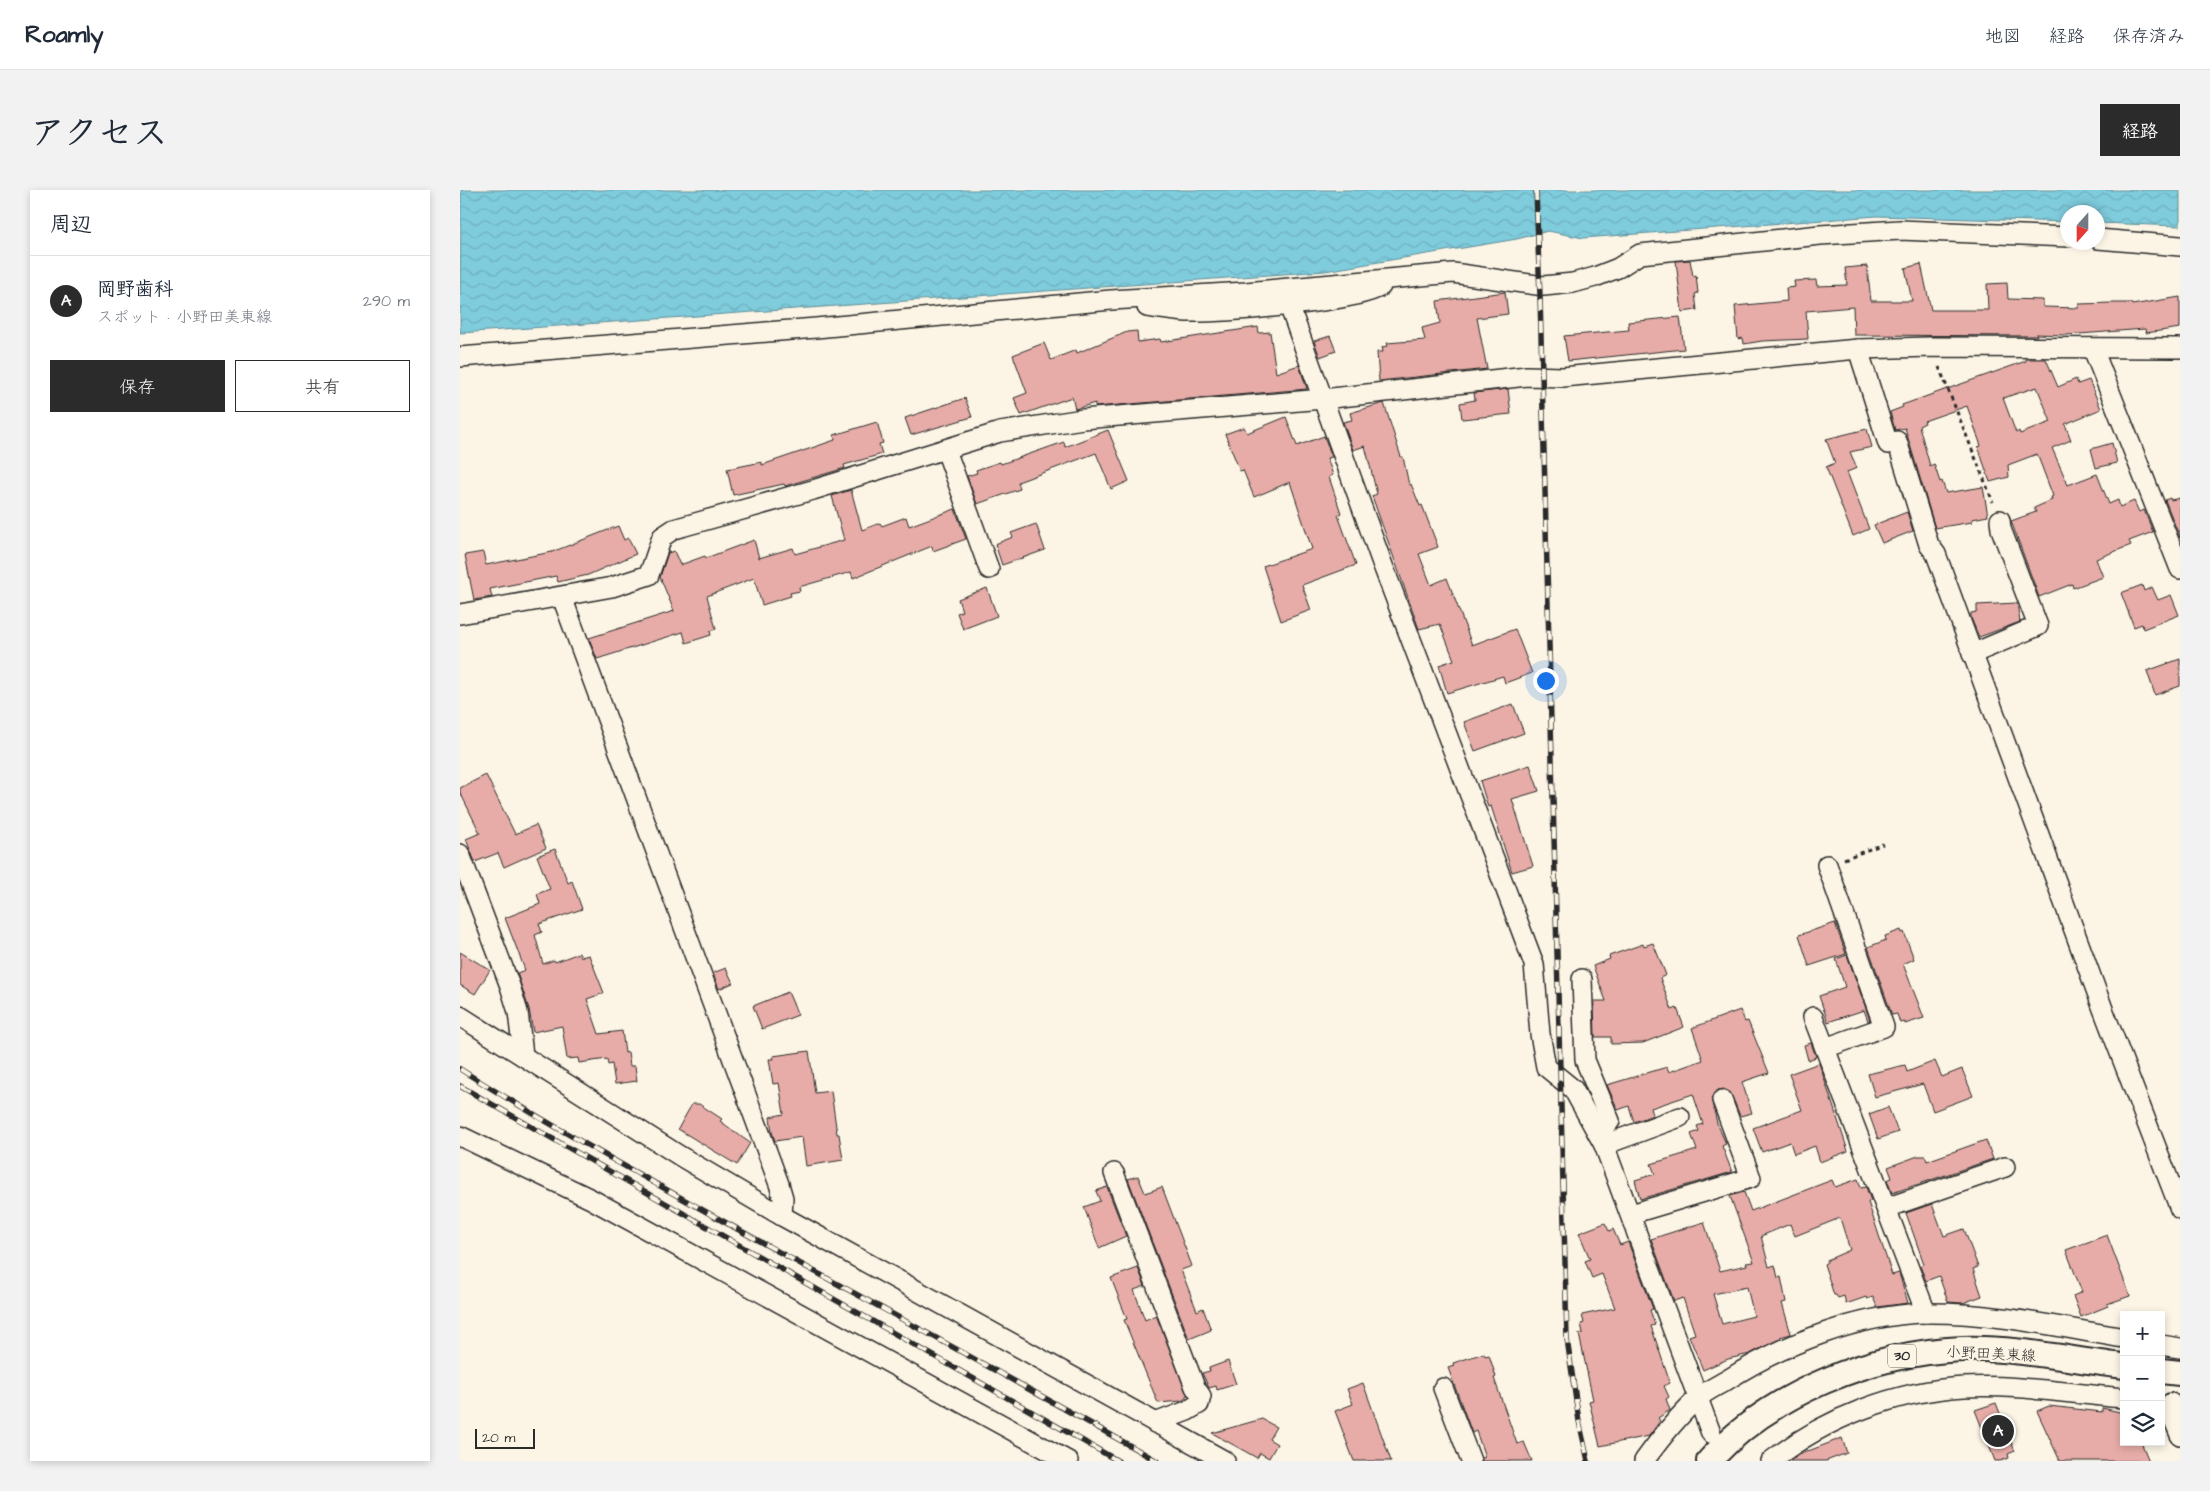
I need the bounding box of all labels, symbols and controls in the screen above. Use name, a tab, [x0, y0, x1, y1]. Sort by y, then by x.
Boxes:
text: Roamly	[25, 18, 103, 52]
text: 地図	[1985, 24, 2021, 49]
text: 経路	[2049, 24, 2085, 49]
text: 保存済み	[2113, 24, 2185, 49]
button: 経路	[2100, 104, 2180, 156]
text: アクセス	[30, 109, 168, 158]
north arrow	[2060, 205, 2105, 250]
text: 周辺	[50, 210, 92, 239]
text: 岡野歯科	[97, 276, 173, 303]
text: A	[61, 290, 71, 312]
text: 290 m	[363, 290, 410, 312]
text: スポット · 小野田美東線	[97, 306, 272, 328]
button: 保存	[50, 360, 225, 412]
button: 共有	[235, 360, 410, 412]
your location	[1533, 668, 1559, 694]
map controls	[2120, 1311, 2165, 1446]
button: +	[2120, 1311, 2165, 1356]
street label: 小野田美東線	[1946, 1341, 2036, 1367]
road number: 30	[1888, 1344, 1916, 1368]
button: −	[2120, 1356, 2165, 1401]
button: layers	[2120, 1401, 2165, 1446]
pin: A	[1982, 1412, 2014, 1450]
scale bar	[475, 1426, 535, 1449]
text: 20 m	[482, 1428, 515, 1448]

